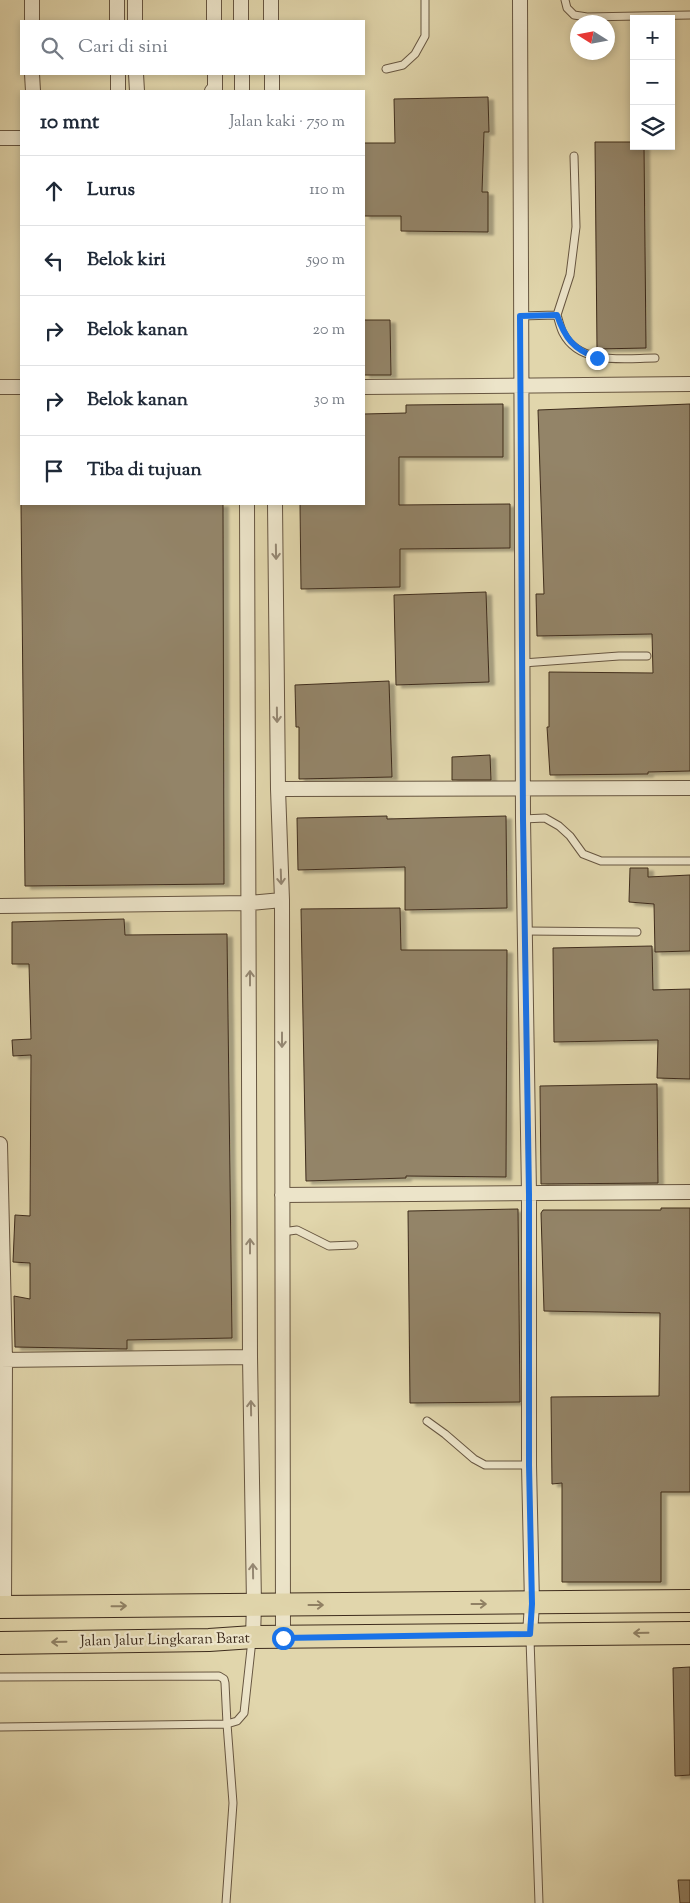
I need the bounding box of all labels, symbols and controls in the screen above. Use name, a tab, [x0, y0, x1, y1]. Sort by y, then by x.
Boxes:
north arrow	[570, 15, 615, 60]
map controls	[630, 15, 675, 150]
button: +	[630, 15, 675, 60]
search box	[20, 20, 365, 75]
icon: search	[38, 34, 66, 62]
text: Cari di sini	[78, 34, 168, 61]
button: −	[630, 60, 675, 105]
button: layers	[630, 105, 675, 150]
text: 10 mnt	[40, 108, 99, 138]
text: Jalan kaki · 750 m	[229, 111, 345, 134]
icon: ahead	[40, 177, 68, 205]
text: Lurus	[87, 177, 135, 204]
text: 110 m	[309, 179, 345, 202]
icon: left	[40, 247, 68, 275]
text: Belok kiri	[87, 247, 166, 274]
text: 590 m	[307, 249, 345, 272]
icon: right	[40, 317, 68, 345]
text: Belok kanan	[87, 317, 188, 344]
text: 20 m	[312, 319, 345, 342]
route end	[586, 347, 609, 370]
icon: right	[40, 387, 68, 415]
text: Belok kanan	[87, 387, 188, 414]
text: 30 m	[314, 389, 345, 412]
icon: arrive	[40, 457, 68, 485]
text: Tiba di tujuan	[87, 457, 202, 484]
one-way arrow	[271, 544, 281, 560]
one-way arrow	[272, 706, 282, 723]
one-way arrow	[276, 869, 286, 885]
one-way arrow	[245, 970, 255, 986]
one-way arrow	[277, 1032, 287, 1048]
one-way arrow	[245, 1238, 255, 1254]
one-way arrow	[246, 1400, 256, 1416]
one-way arrow	[249, 1563, 258, 1579]
one-way arrow	[470, 1599, 486, 1609]
one-way arrow	[308, 1600, 324, 1610]
one-way arrow	[110, 1601, 126, 1611]
route start	[272, 1627, 295, 1650]
one-way arrow	[634, 1628, 650, 1638]
street label: Jalan Jalur Lingkaran Barat	[79, 1629, 250, 1652]
one-way arrow	[51, 1637, 68, 1647]

